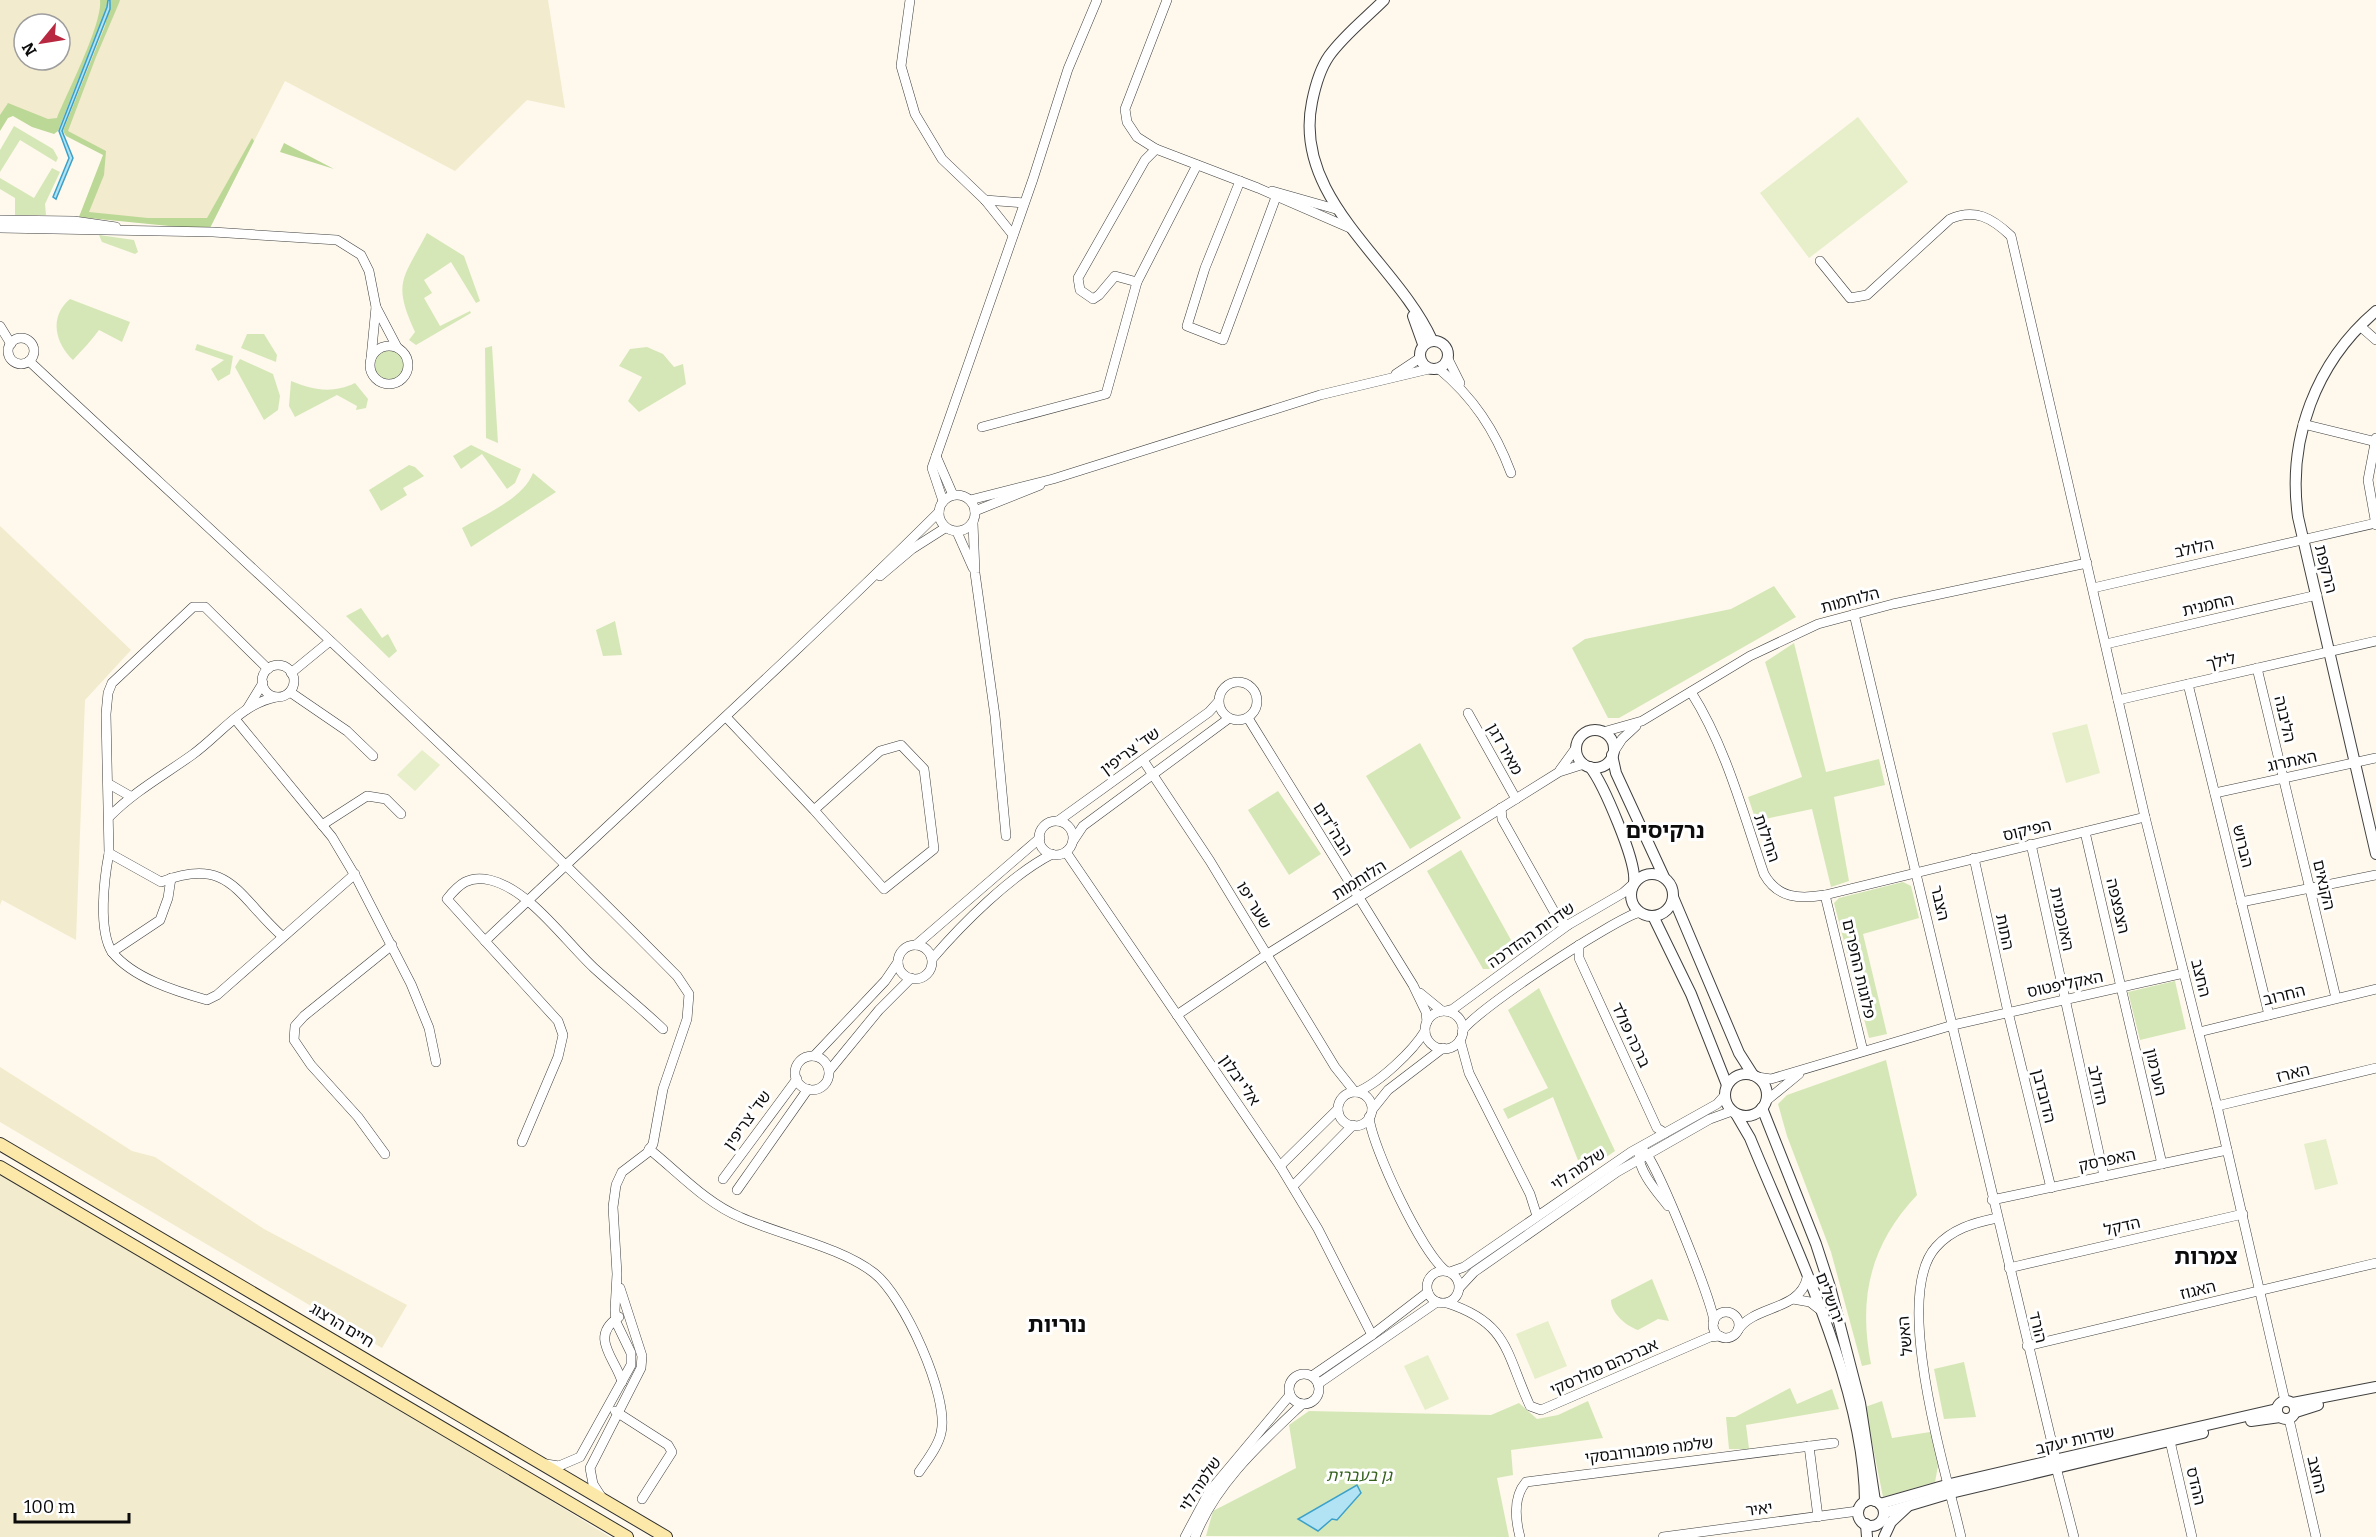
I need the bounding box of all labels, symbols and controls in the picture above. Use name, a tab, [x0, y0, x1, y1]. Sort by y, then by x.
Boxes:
north arrow	[12, 12, 72, 72]
text: N	[18, 39, 41, 59]
street label: הלולב	[2172, 534, 2216, 562]
street label: הרקפת	[2311, 543, 2341, 595]
street label: הלוחמות	[1818, 583, 1882, 617]
street label: החמנית	[2180, 590, 2236, 620]
street label: לילך	[2204, 648, 2238, 674]
street label: הליבנה	[2270, 694, 2300, 744]
street label: מאיר דגן	[1483, 720, 1527, 778]
street label: שד' צריפין	[1097, 723, 1163, 779]
street label: האתרוג	[2265, 746, 2319, 776]
street label: הבה"דים	[1309, 799, 1357, 859]
street label: החילות	[1750, 812, 1784, 864]
street label: הפיקוס	[2001, 815, 2053, 845]
district label: נרקיסים	[1625, 817, 1705, 844]
street label: הברוש	[2229, 823, 2257, 869]
street label: הלוחמות	[1328, 856, 1390, 904]
street label: הקנאים	[2309, 858, 2339, 912]
street label: הצפצפה	[2102, 876, 2134, 936]
street label: שער יפו	[1233, 878, 1275, 932]
street label: הצבר	[1927, 883, 1953, 923]
street label: האוכמנית	[2046, 885, 2078, 953]
street label: שדרות ההדרכה	[1484, 898, 1578, 972]
street label: התות	[1992, 912, 2018, 952]
street label: פלוגות החפרים	[1838, 917, 1880, 1021]
street label: החצב	[2187, 957, 2215, 999]
street label: האקליפטוס	[2025, 967, 2105, 1001]
street label: החרוב	[2261, 981, 2307, 1009]
street label: ברכה פולד	[1608, 999, 1654, 1071]
street label: הערמון	[2141, 1046, 2171, 1098]
street label: אלי יבלון	[1216, 1051, 1264, 1109]
street label: הארז	[2274, 1060, 2312, 1086]
street label: הדולב	[2084, 1063, 2112, 1107]
street label: הדובדבן	[2028, 1067, 2060, 1125]
street label: שד' צריפין	[719, 1087, 775, 1153]
street label: שלמה לוי	[1547, 1144, 1609, 1194]
street label: האפרסק	[2077, 1145, 2137, 1175]
street label: הדקל	[2102, 1213, 2142, 1239]
district label: צמרות	[2174, 1243, 2238, 1270]
street label: ירושלים	[1812, 1270, 1848, 1326]
street label: האגוז	[2178, 1277, 2218, 1303]
street label: חיים הרצוג	[306, 1298, 378, 1352]
street label: הורד	[2025, 1309, 2051, 1345]
district label: נוריות	[1028, 1311, 1086, 1338]
street label: האשל	[1893, 1315, 1917, 1357]
street label: אברכהם סולרסקי	[1547, 1335, 1661, 1399]
street label: שדרות יעקב	[2034, 1422, 2116, 1458]
street label: שלמה פומבורובסקי	[1584, 1433, 1714, 1467]
street label: שלמה לוי	[1175, 1453, 1225, 1515]
street label: החצב	[2303, 1454, 2331, 1496]
street label: ההדס	[2182, 1465, 2210, 1507]
park label: גן בעברית	[1326, 1466, 1393, 1485]
scale bar	[15, 1486, 129, 1524]
text: 100 m	[24, 1496, 75, 1518]
street label: יאיר	[1744, 1498, 1774, 1520]

